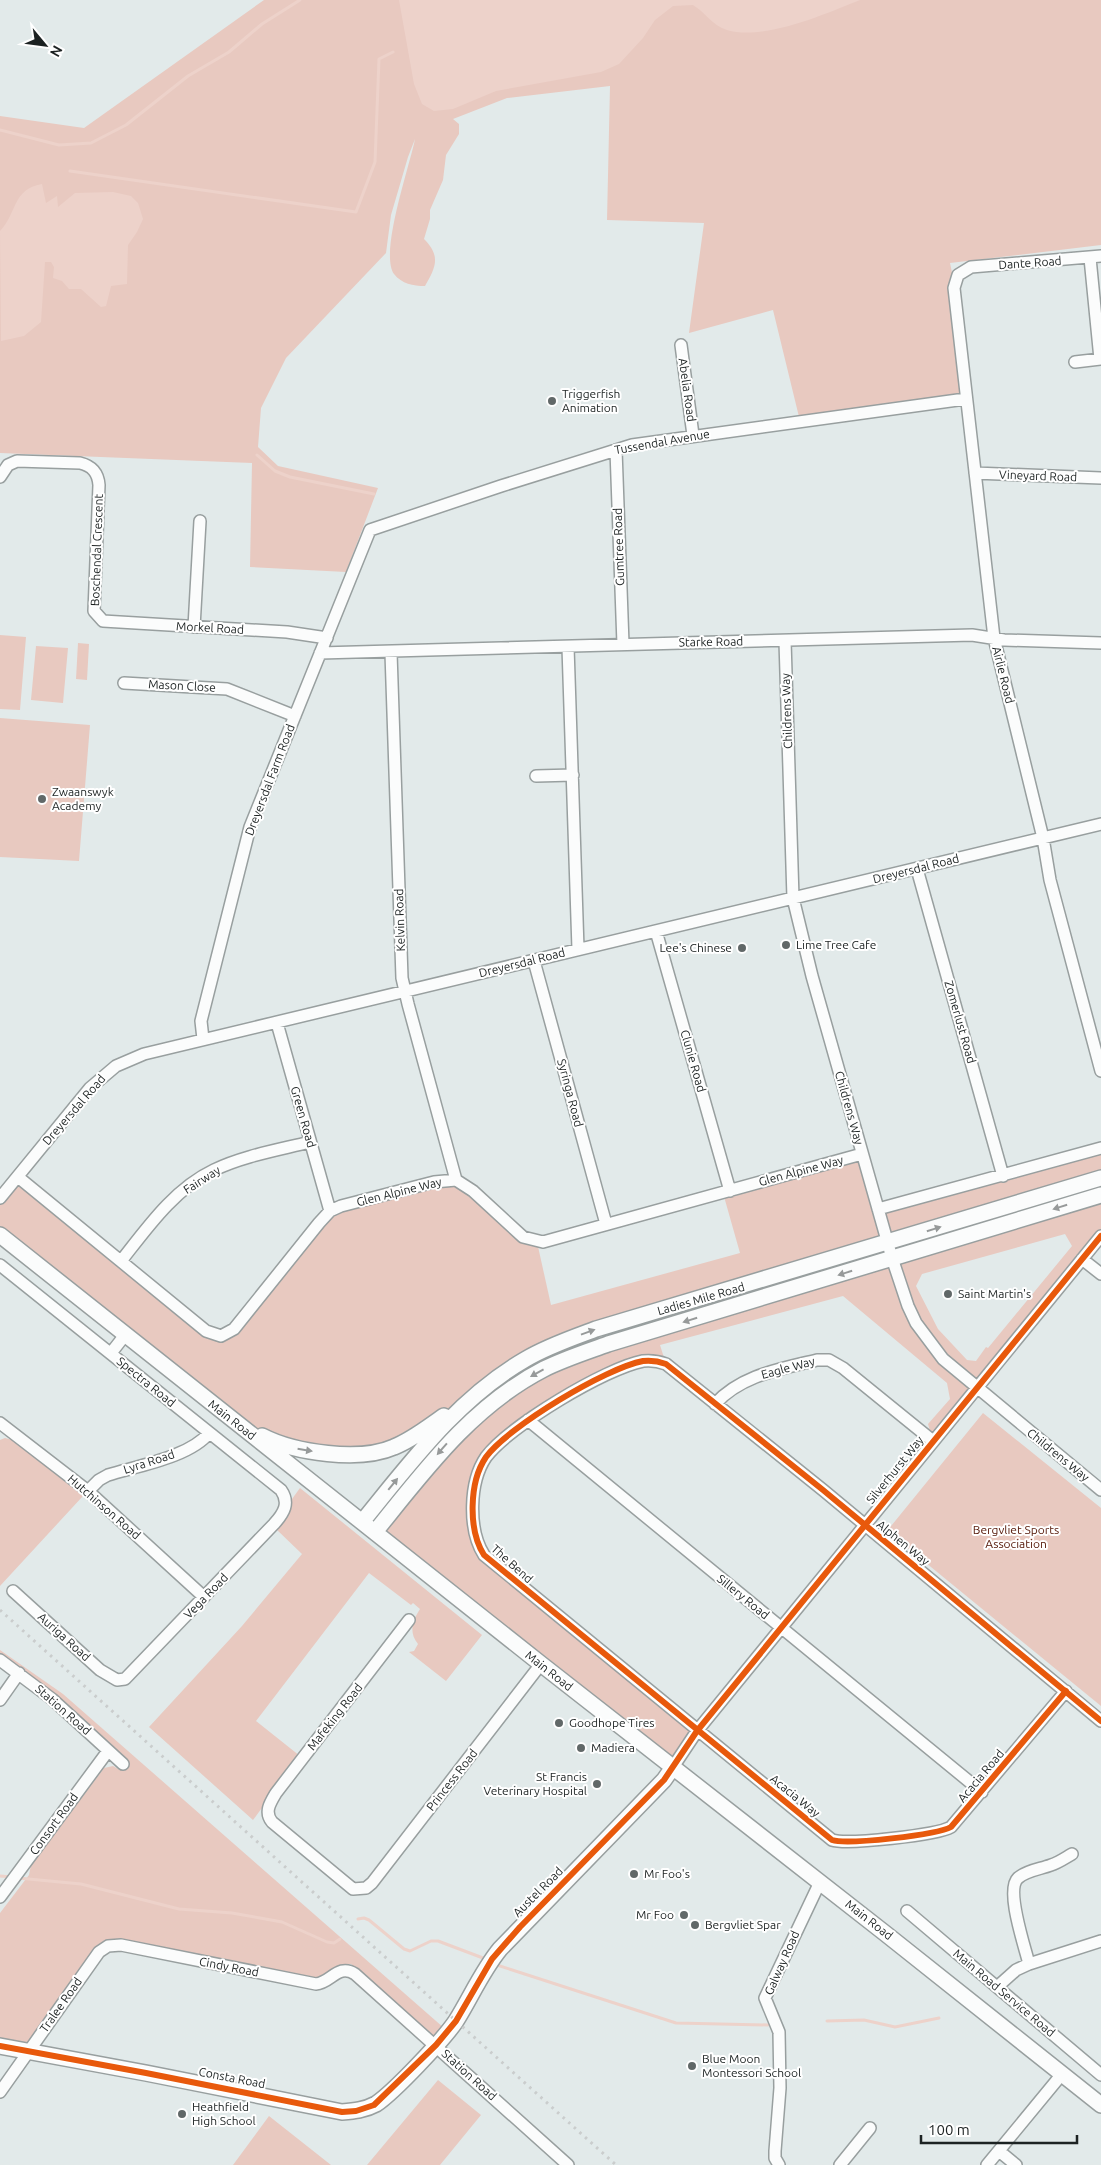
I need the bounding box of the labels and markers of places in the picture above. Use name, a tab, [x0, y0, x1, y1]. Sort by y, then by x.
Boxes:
place label: Triggerfish Animation	[562, 387, 620, 414]
marker: Triggerfish Animation	[546, 395, 558, 407]
place label: Zwaanswyk Academy	[52, 785, 114, 812]
marker: Zwaanswyk Academy	[36, 793, 48, 805]
place label: Lime Tree Cafe	[796, 938, 876, 951]
marker: Lime Tree Cafe	[780, 939, 792, 951]
place label: Lee's Chinese	[660, 941, 732, 954]
marker: Lee's Chinese	[736, 942, 748, 954]
place label: Saint Martin's	[958, 1287, 1031, 1300]
marker: Saint Martin's	[942, 1288, 954, 1300]
place label: Goodhope Tires	[569, 1716, 655, 1729]
marker: Goodhope Tires	[553, 1717, 565, 1729]
place label: Madiera	[591, 1741, 635, 1754]
marker: Madiera	[575, 1742, 587, 1754]
place label: St Francis Veterinary Hospital	[484, 1770, 587, 1797]
marker: St Francis Veterinary Hospital	[591, 1778, 603, 1790]
place label: Mr Foo's	[644, 1867, 690, 1880]
marker: Mr Foo's	[628, 1868, 640, 1880]
place label: Mr Foo	[636, 1908, 674, 1921]
marker: Mr Foo	[678, 1909, 690, 1921]
place label: Bergvliet Spar	[705, 1918, 781, 1931]
marker: Bergvliet Spar	[689, 1919, 701, 1931]
place label: Blue Moon Montessori School	[702, 2052, 801, 2079]
marker: Blue Moon Montessori School	[686, 2060, 698, 2072]
place label: Heathfield High School	[192, 2100, 256, 2127]
marker: Heathfield High School	[176, 2108, 188, 2120]

